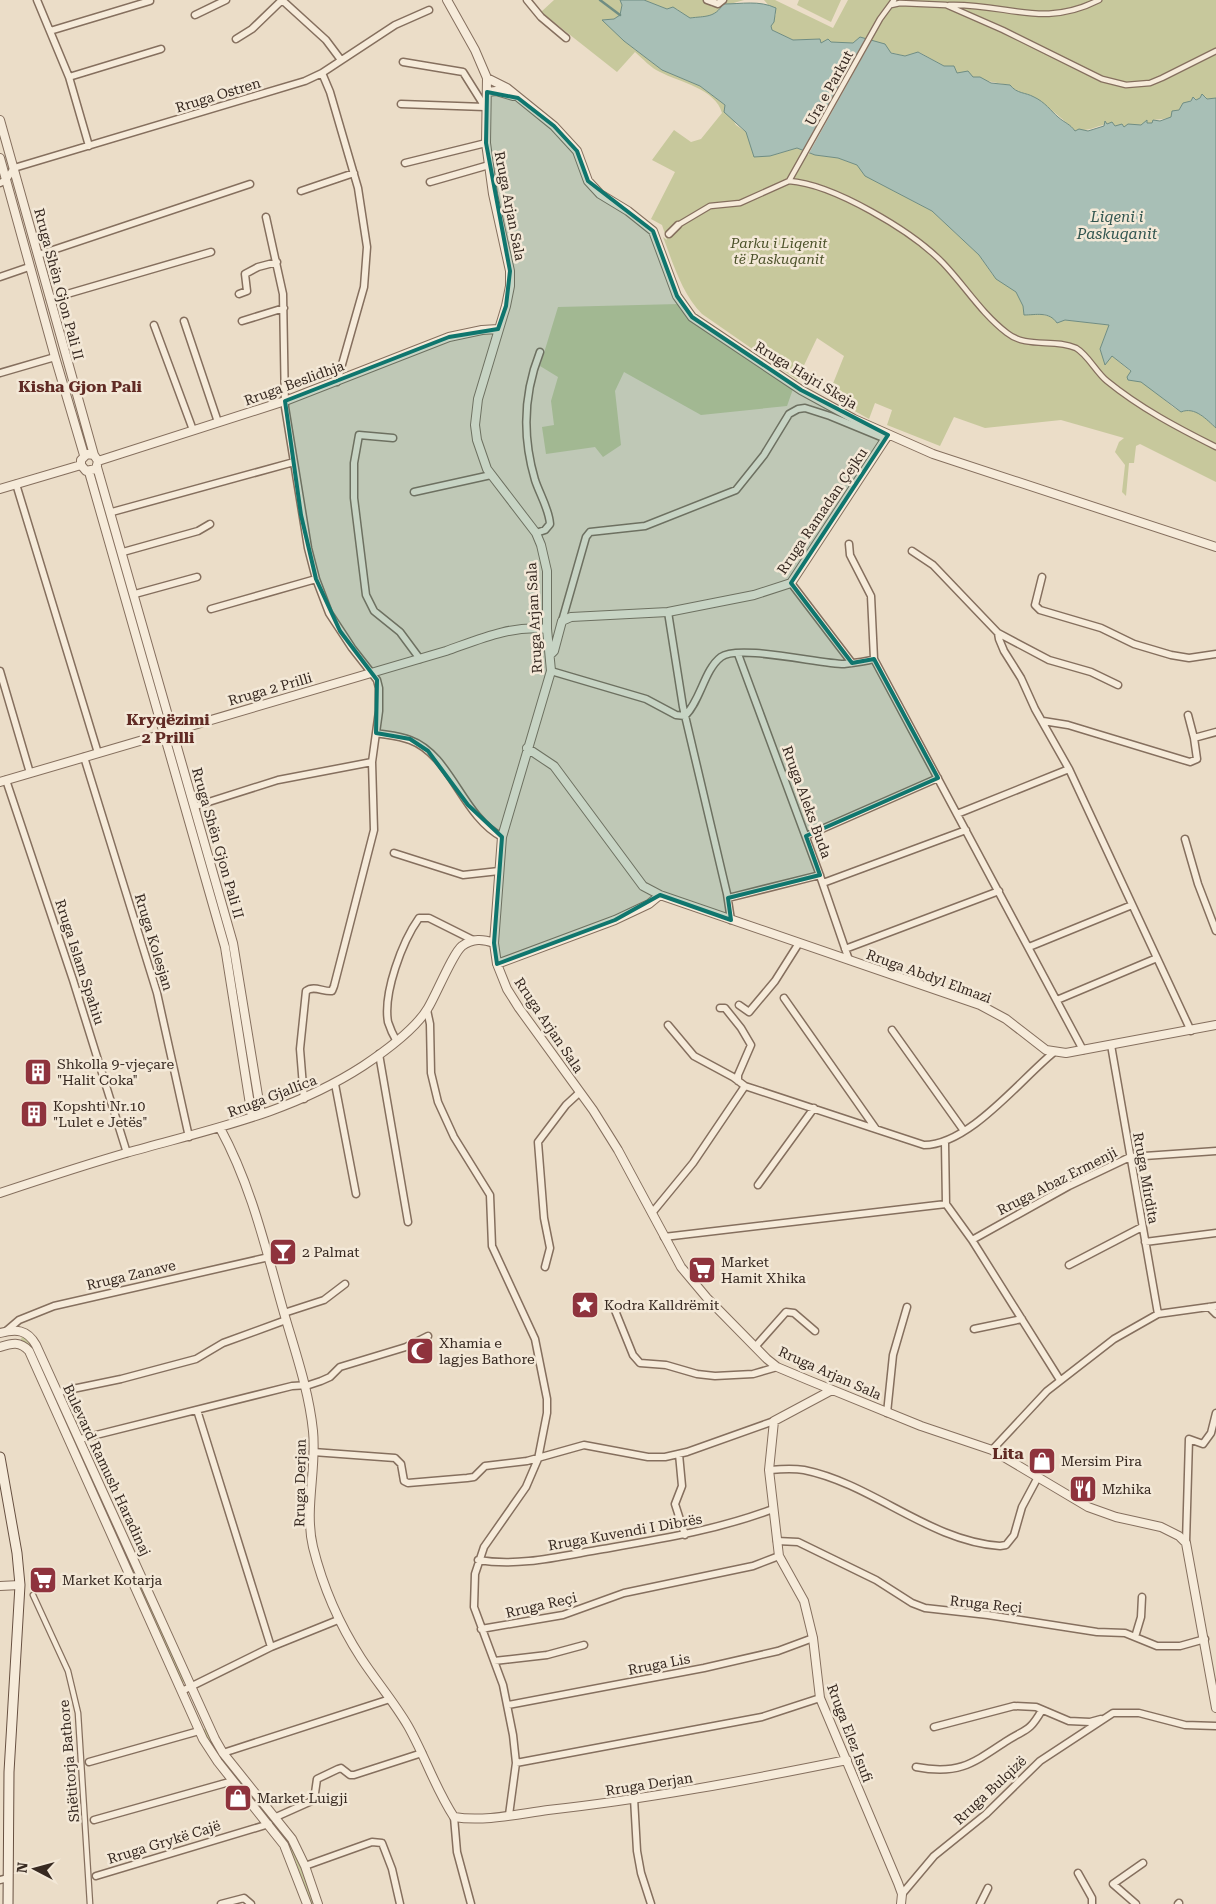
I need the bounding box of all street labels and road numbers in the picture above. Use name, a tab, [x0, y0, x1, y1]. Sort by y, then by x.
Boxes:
street label: Ura e Parkut	[802, 48, 856, 128]
street label: Rruga Ostren	[173, 74, 263, 116]
street label: Rruga Arjan Sala	[492, 150, 529, 263]
street label: Rruga Shën Gjon Pali II	[31, 206, 87, 362]
street label: Rruga Hajri Skeja	[752, 338, 860, 412]
street label: Rruga Beslidhja	[242, 357, 347, 409]
street label: Rruga Ramadan Çejku	[774, 445, 870, 577]
street label: Rruga Arjan Sala	[523, 562, 545, 674]
street label: Rruga 2 Prilli	[226, 669, 314, 709]
street label: Rruga Aleks Buda	[779, 744, 835, 861]
street label: Rruga Shën Gjon Pali II	[189, 766, 247, 920]
street label: Rruga Kolesjan	[132, 891, 176, 993]
street label: Rruga Islam Spahiu	[52, 897, 108, 1027]
street label: Rruga Abdyl Elmazi	[864, 946, 994, 1006]
street label: Rruga Arjan Sala	[511, 974, 587, 1076]
street label: Rruga Gjallica	[225, 1072, 319, 1120]
street label: Rruga Mirdita	[1130, 1131, 1162, 1225]
street label: Rruga Abaz Ermenji	[994, 1144, 1120, 1218]
street label: Rruga Zanave	[85, 1257, 178, 1293]
street label: Rruga Arjan Sala	[776, 1343, 884, 1403]
street label: Bulevard Ramush Haradinaj	[60, 1382, 154, 1558]
street label: Rruga Derjan	[291, 1439, 309, 1527]
street label: Rruga Kuvendi I Dibrës	[547, 1511, 704, 1553]
street label: Rruga Reçi	[504, 1589, 579, 1621]
street label: Rruga Reçi	[949, 1592, 1023, 1616]
street label: Rruga Lis	[627, 1650, 692, 1678]
street label: Rruga Elez Isufi	[824, 1682, 876, 1785]
street label: Shëtitorja Bathore	[56, 1699, 82, 1823]
street label: Rruga Bulqizë	[951, 1752, 1030, 1828]
street label: Rruga Derjan	[604, 1769, 694, 1799]
street label: Rruga Grykë Cajë	[105, 1817, 223, 1867]

